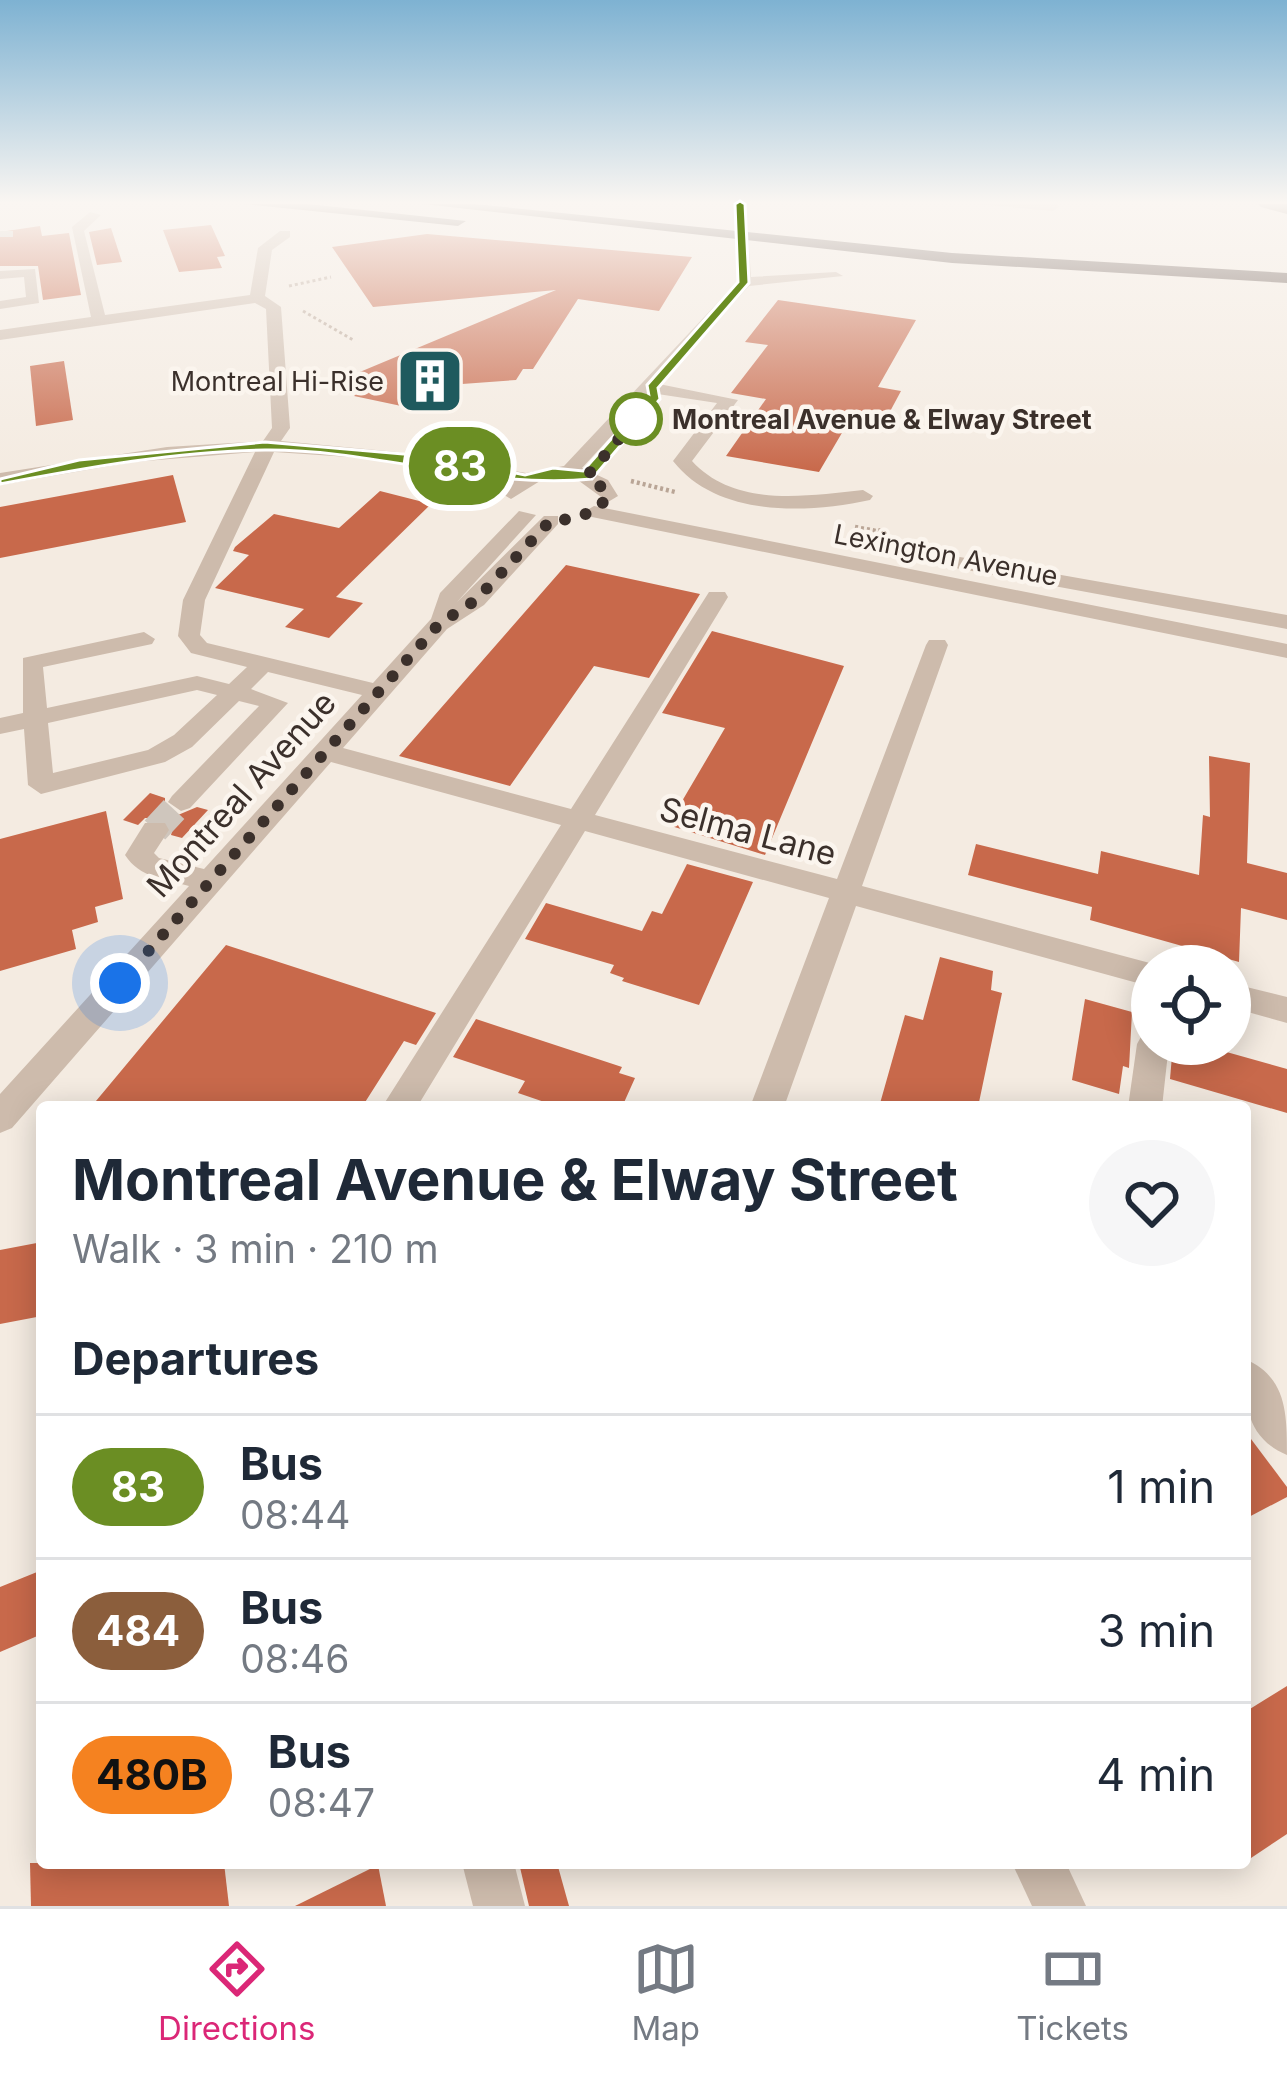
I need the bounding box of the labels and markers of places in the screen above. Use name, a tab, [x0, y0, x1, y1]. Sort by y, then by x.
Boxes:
building icon: Montreal Hi-Rise	[395, 346, 465, 416]
place label: Montreal Hi-Rise	[171, 365, 384, 398]
marker: Montreal Avenue & Elway Street	[611, 394, 661, 444]
place label: Montreal Avenue & Elway Street	[672, 403, 1092, 436]

